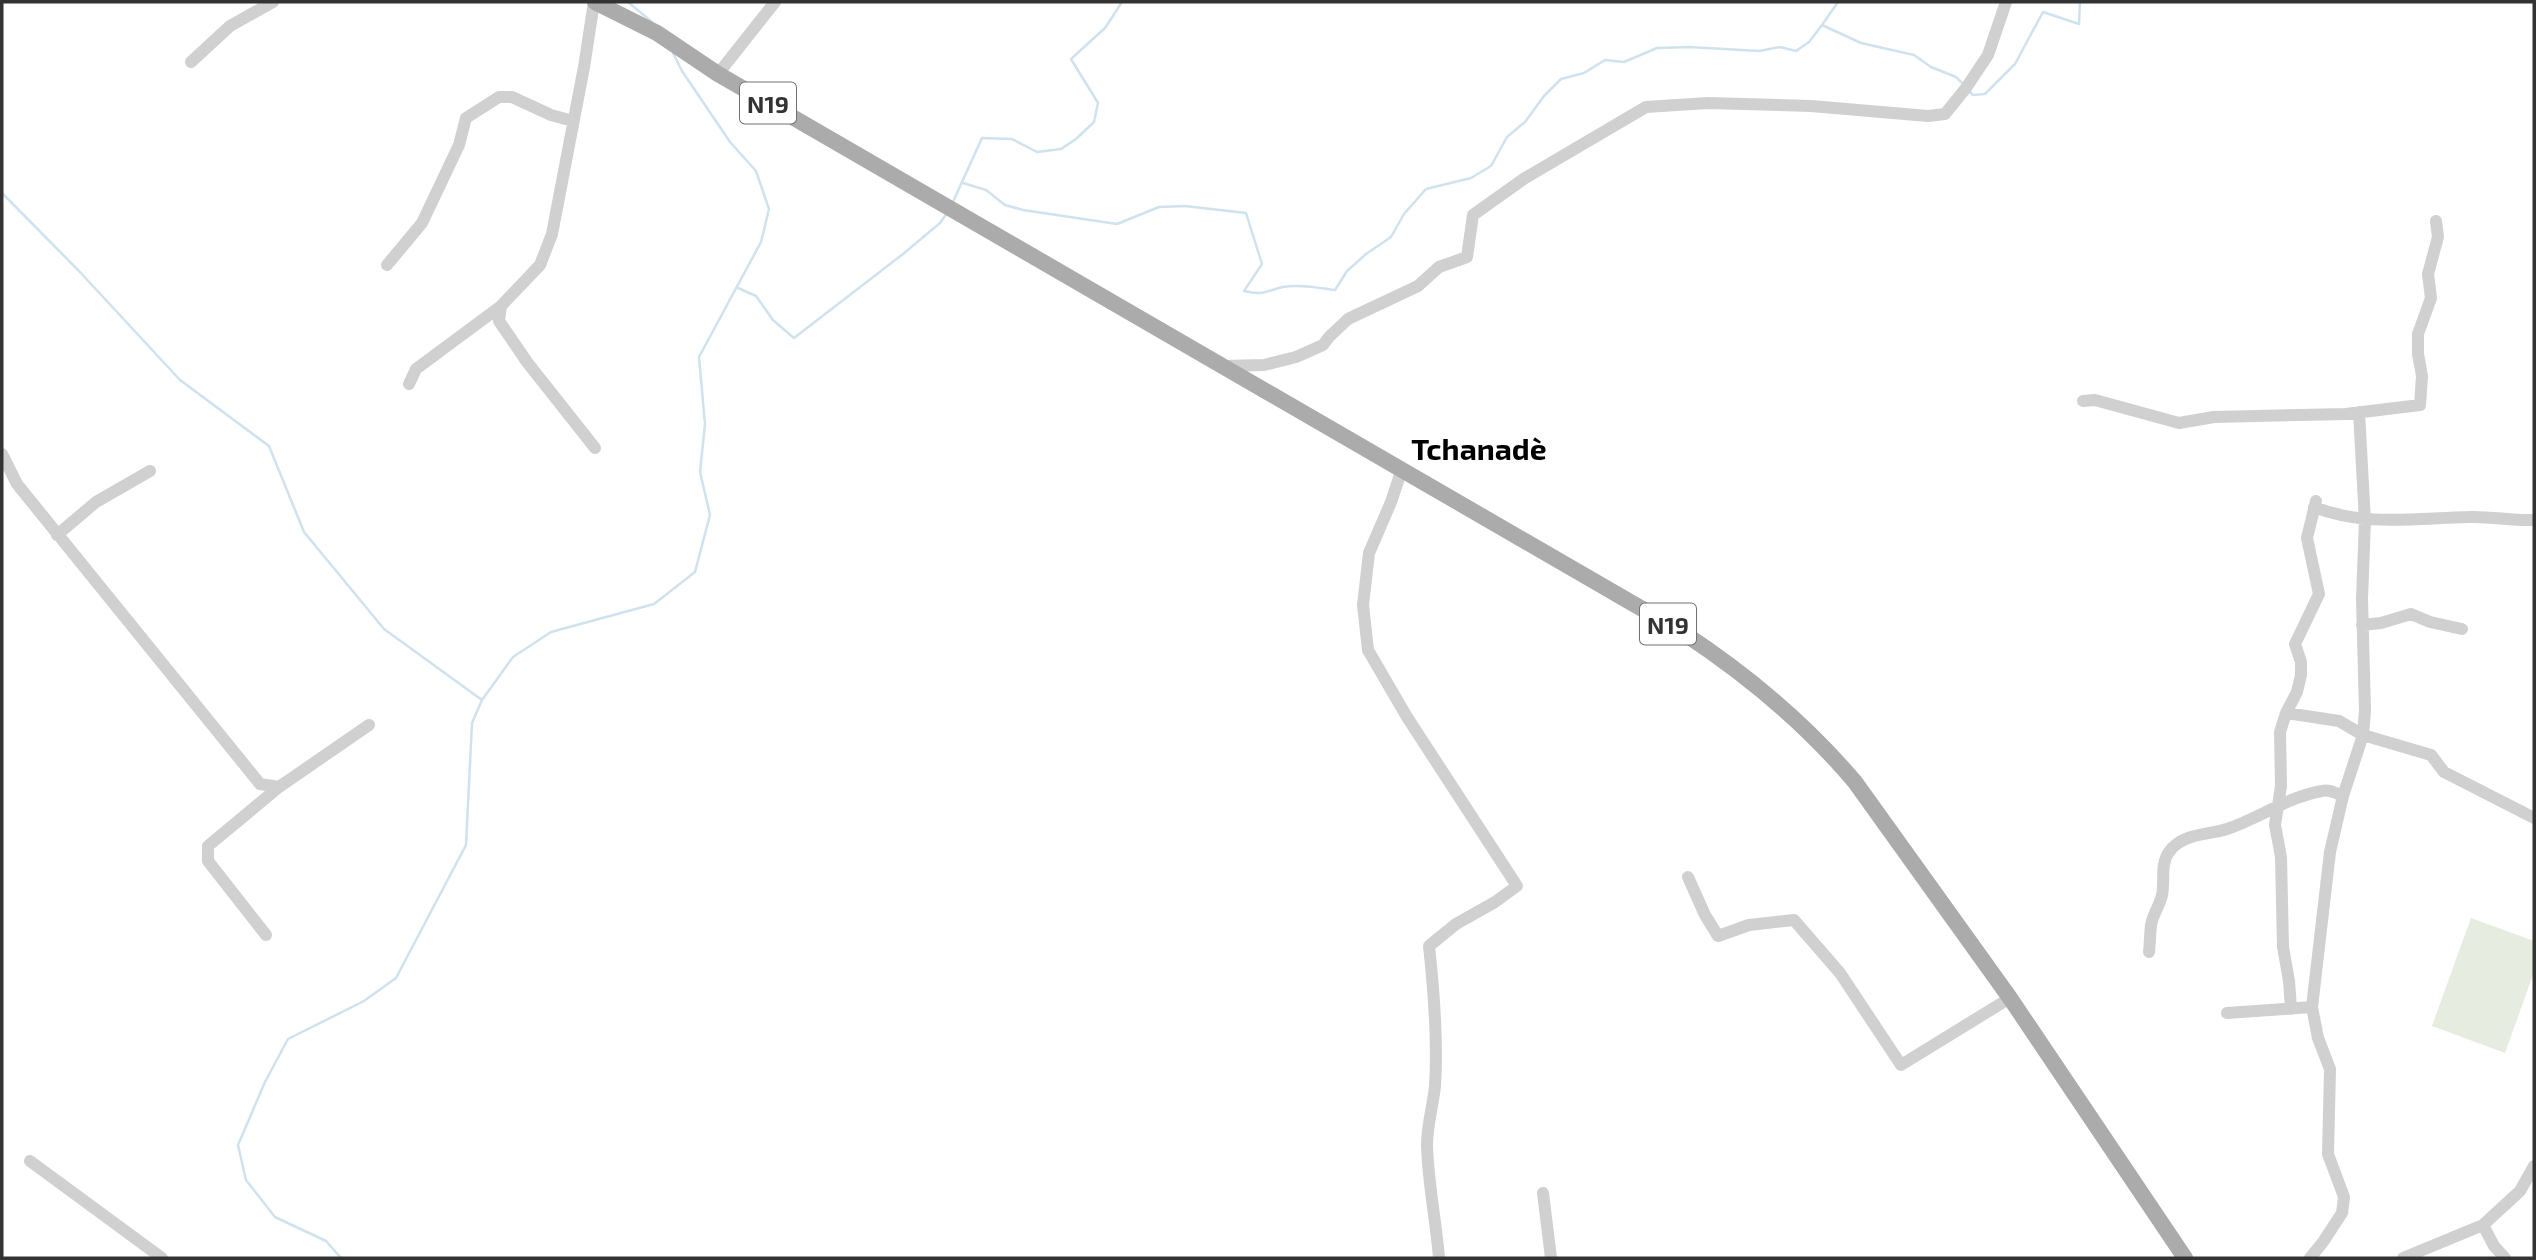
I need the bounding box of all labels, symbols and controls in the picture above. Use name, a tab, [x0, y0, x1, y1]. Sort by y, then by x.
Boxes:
road number: N19	[740, 82, 796, 124]
district label: Tchanadè	[1411, 430, 1547, 466]
road number: N19	[1640, 604, 1696, 644]

